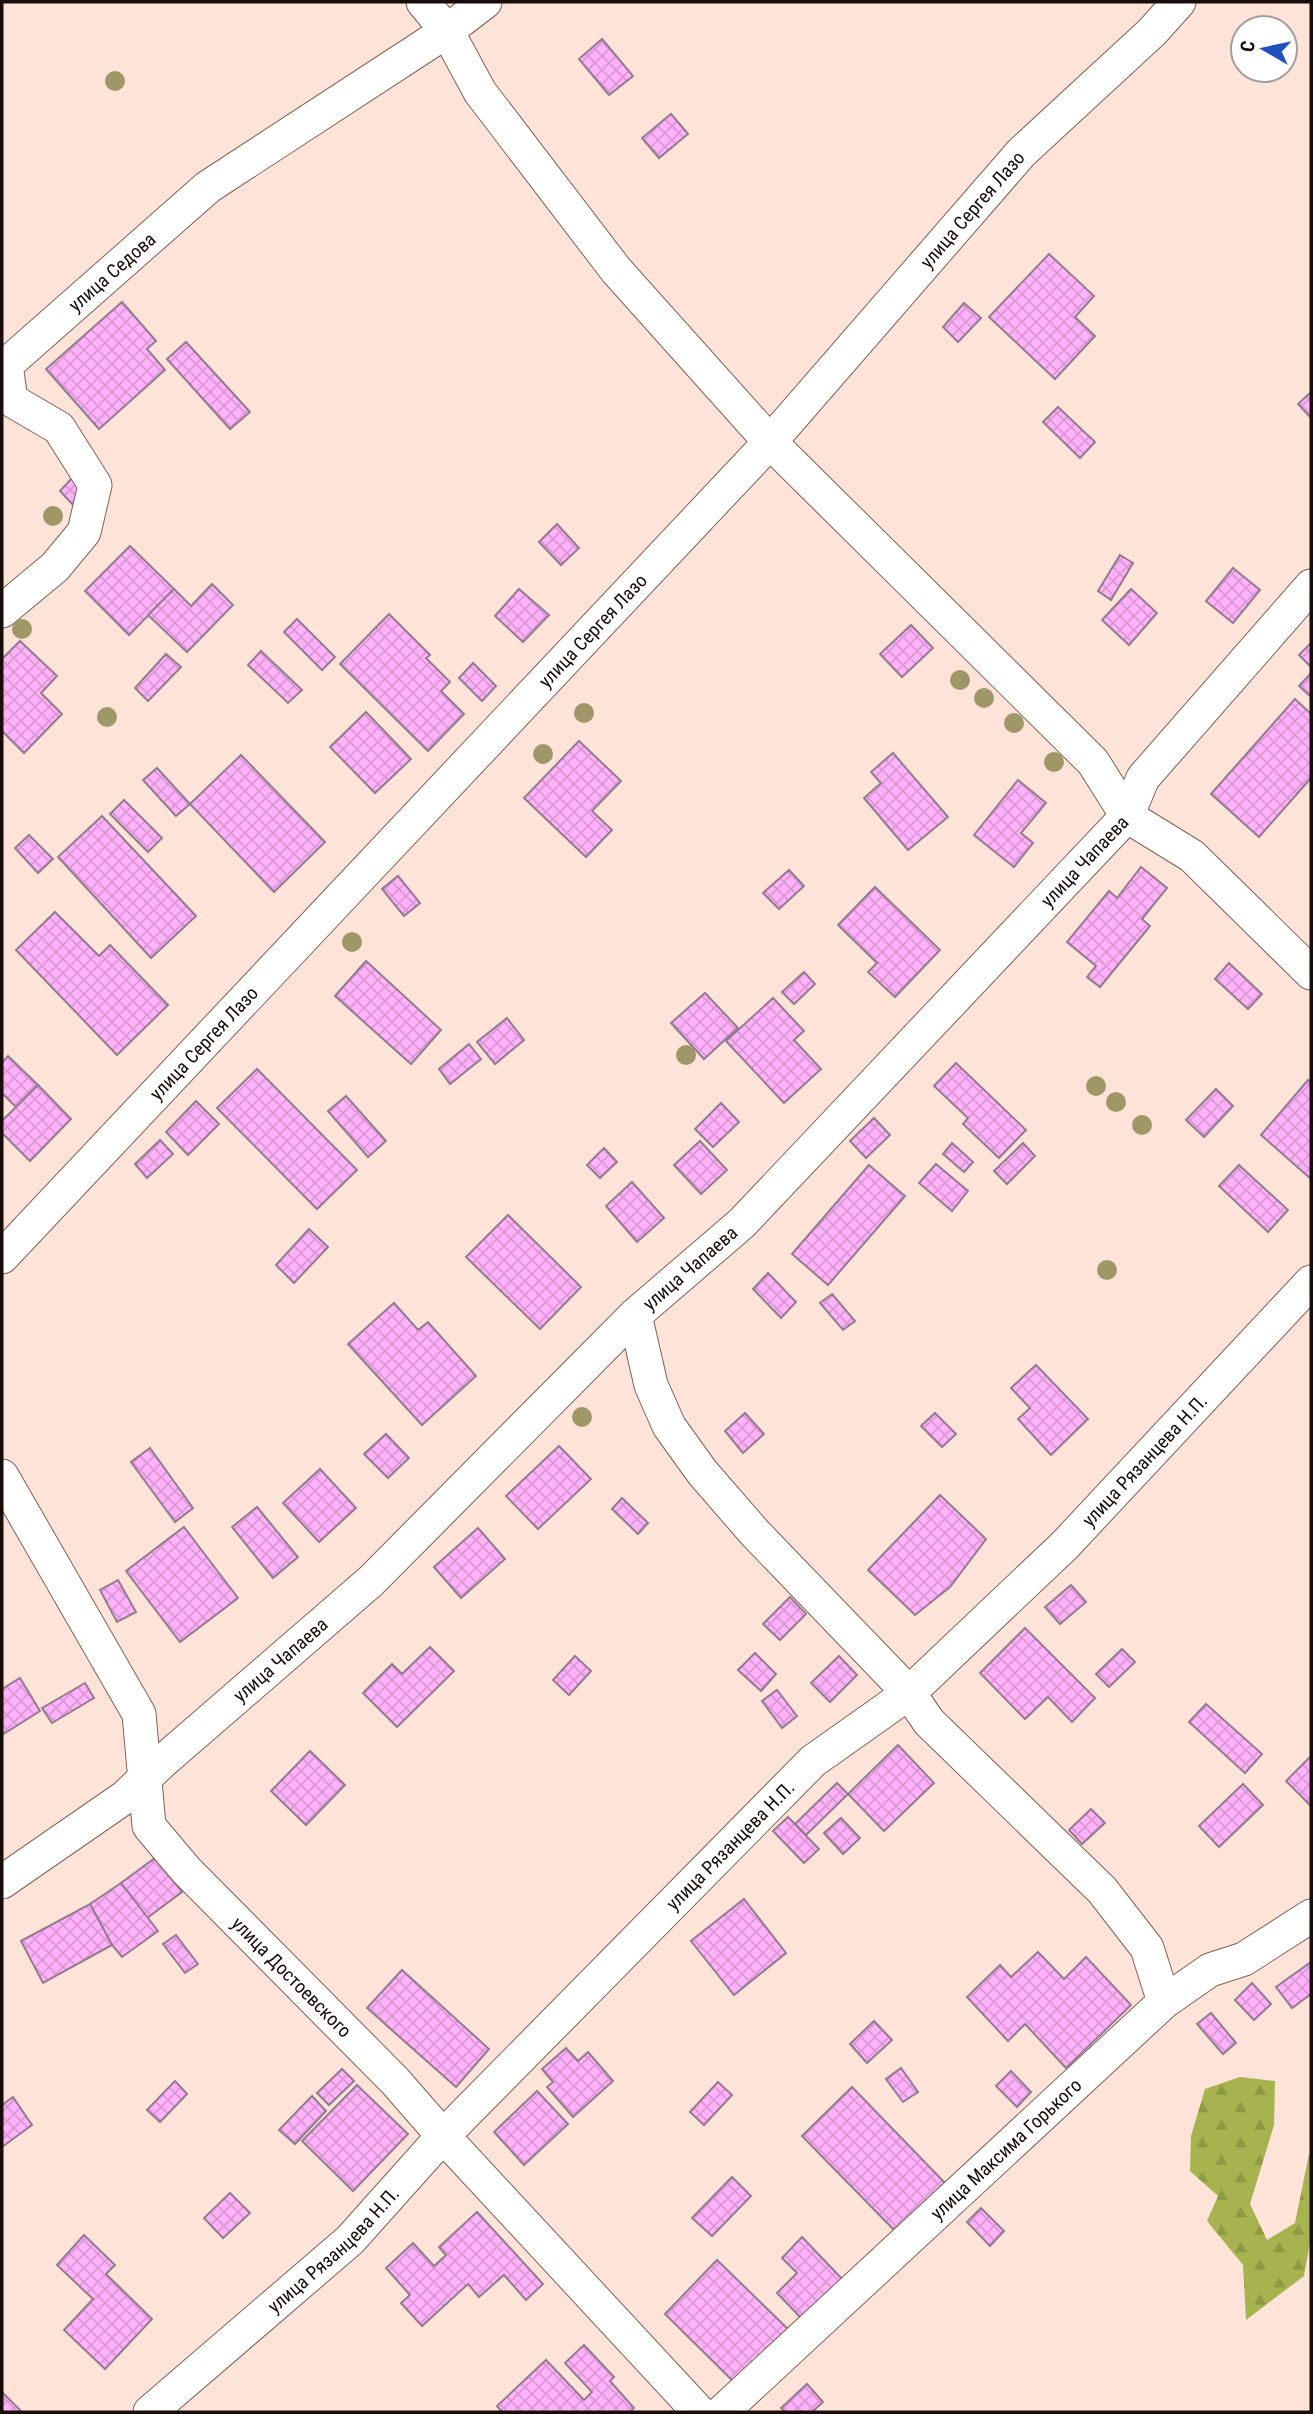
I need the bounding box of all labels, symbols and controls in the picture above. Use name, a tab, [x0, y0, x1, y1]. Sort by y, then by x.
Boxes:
north arrow	[1229, 14, 1299, 84]
text: С	[1235, 39, 1260, 54]
street label: улица Сергея Лазо	[915, 146, 1029, 273]
street label: улица Седова	[64, 227, 160, 316]
street label: улица Сергея Лазо	[533, 569, 651, 692]
street label: улица Чапаева	[1036, 811, 1133, 912]
street label: улица Сергея Лазо	[145, 981, 263, 1105]
street label: улица Чапаева	[638, 1221, 742, 1315]
street label: улица Рязанцева Н.П.	[1077, 1389, 1212, 1531]
street label: улица Чапаева	[228, 1612, 332, 1707]
street label: улица Рязанцева Н.П.	[661, 1775, 799, 1915]
street label: улица Достоевского	[227, 1912, 357, 2042]
street label: улица Максима Горького	[925, 2073, 1086, 2224]
street label: улица Рязанцева Н.П.	[263, 2182, 404, 2317]

